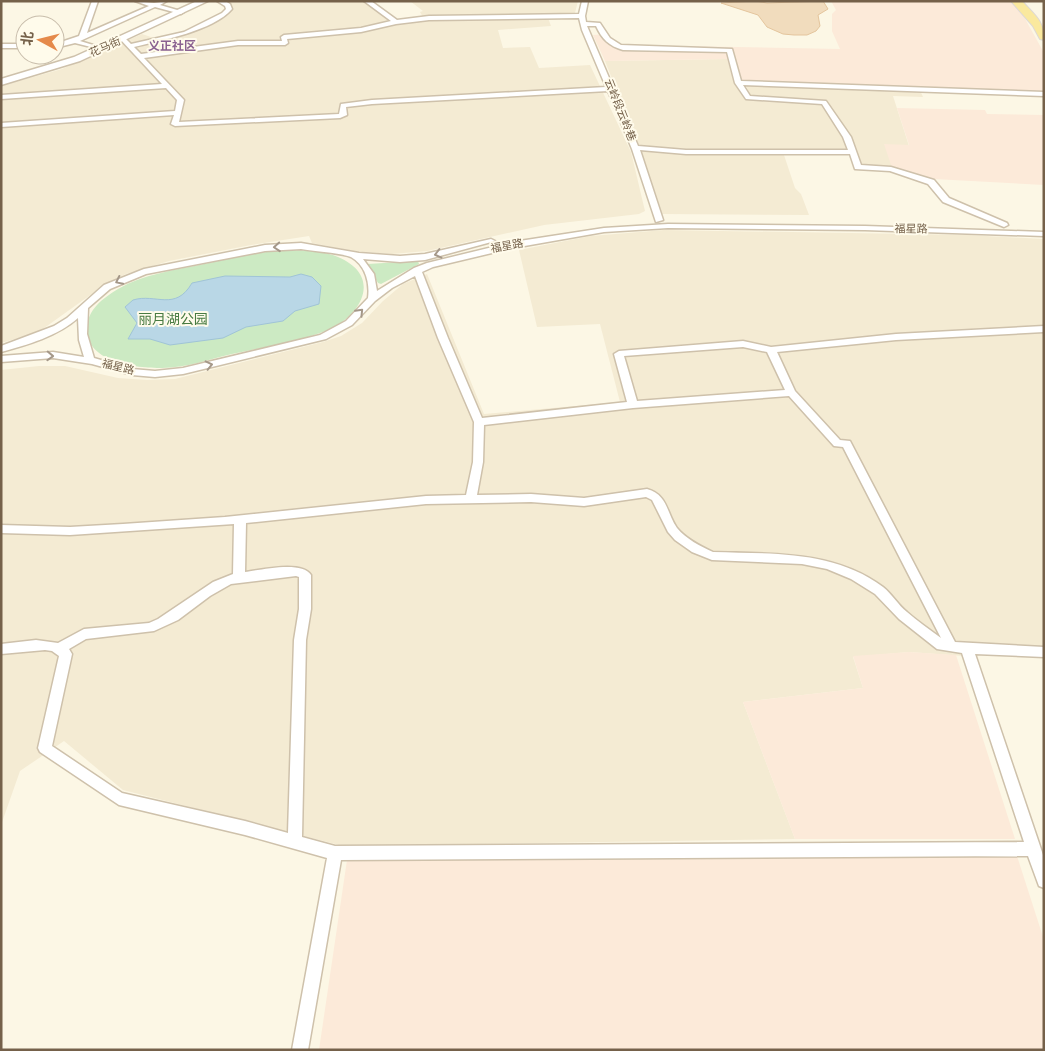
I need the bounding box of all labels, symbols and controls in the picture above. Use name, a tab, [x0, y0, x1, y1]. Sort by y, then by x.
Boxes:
north arrow	[15, 15, 65, 65]
text: 北	[18, 30, 37, 46]
street label: 花马街	[87, 34, 123, 60]
district label: 义正社区	[148, 39, 196, 54]
street label: 云岭段云岭巷	[602, 77, 638, 143]
street label: 福星路	[894, 222, 928, 236]
street label: 福星路	[490, 236, 524, 256]
one-way arrow	[273, 241, 281, 252]
one-way arrow	[435, 248, 443, 258]
one-way arrow	[115, 275, 124, 286]
one-way arrow	[354, 308, 363, 317]
park label: 丽月湖公园	[138, 311, 208, 328]
one-way arrow	[46, 350, 54, 361]
street label: 福星路	[100, 357, 136, 377]
one-way arrow	[205, 360, 214, 371]

